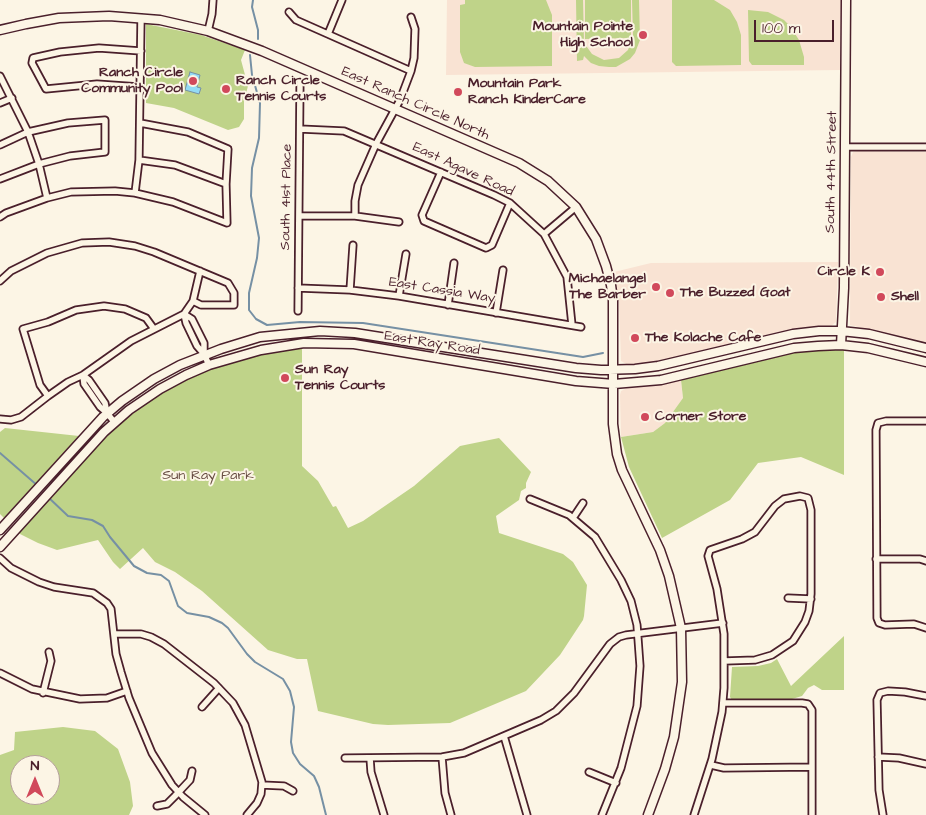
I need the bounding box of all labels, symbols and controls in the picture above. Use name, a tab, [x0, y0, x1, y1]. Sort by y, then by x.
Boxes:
scale bar	[756, 10, 836, 42]
text: 100 m	[762, 18, 801, 39]
place label: Mountain Pointe High School	[533, 19, 633, 52]
marker: Mountain Pointe High School	[637, 29, 649, 41]
street label: East Ranch Circle North	[338, 64, 492, 144]
place label: Ranch Circle Community Pool	[81, 65, 183, 98]
place label: Ranch Circle Tennis Courts	[236, 73, 326, 105]
marker: Ranch Circle Community Pool	[187, 75, 199, 87]
place label: Mountain Park Ranch KinderCare	[468, 76, 586, 108]
marker: Ranch Circle Tennis Courts	[220, 83, 232, 95]
marker: Mountain Park Ranch KinderCare	[452, 86, 464, 98]
street label: South 44th Street	[823, 111, 841, 233]
street label: East Agave Road	[410, 139, 516, 201]
street label: South 41st Place	[278, 144, 296, 250]
place label: Circle K	[818, 264, 870, 280]
marker: Circle K	[874, 266, 886, 278]
place label: Michaelangel The Barber	[568, 271, 646, 304]
street label: East Cassia Way	[388, 274, 496, 308]
marker: Michaelangel The Barber	[650, 281, 662, 293]
place label: The Buzzed Goat	[680, 285, 790, 301]
marker: The Buzzed Goat	[664, 287, 676, 299]
place label: Shell	[891, 289, 919, 305]
marker: Shell	[875, 291, 887, 303]
street label: East Ray Road	[383, 328, 481, 360]
place label: The Kolache Cafe	[645, 330, 761, 346]
marker: The Kolache Cafe	[629, 332, 641, 344]
place label: Sun Ray Tennis Courts	[295, 362, 385, 394]
marker: Sun Ray Tennis Courts	[279, 372, 291, 384]
place label: Corner Store	[655, 409, 746, 425]
marker: Corner Store	[639, 411, 651, 423]
park label: Sun Ray Park	[162, 468, 254, 484]
north arrow	[10, 755, 60, 805]
text: N	[31, 756, 39, 776]

